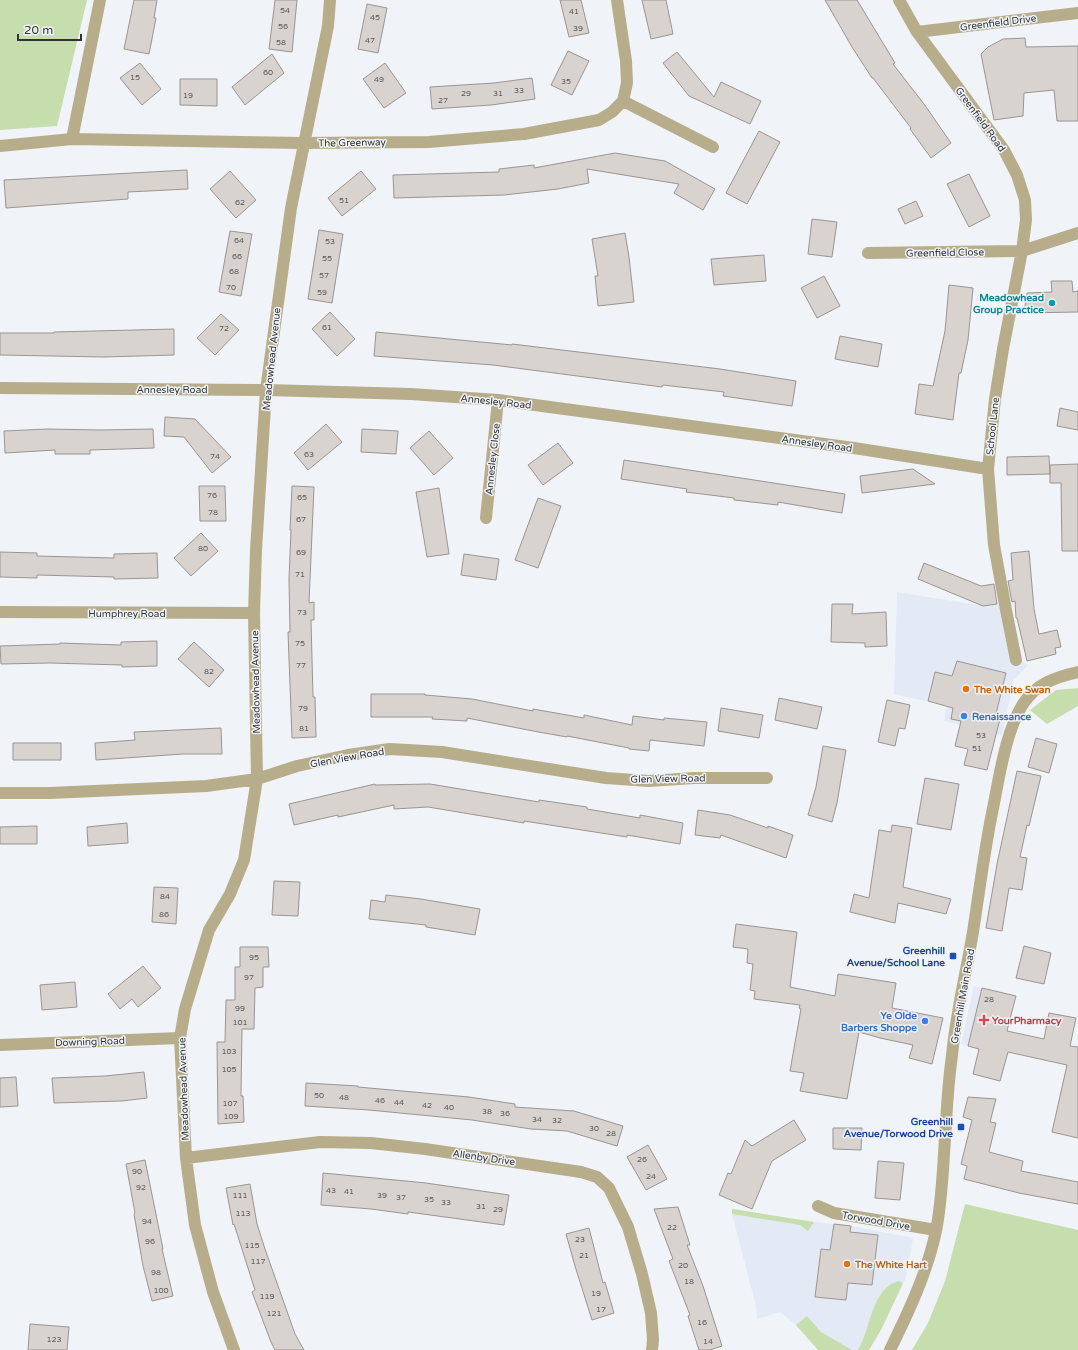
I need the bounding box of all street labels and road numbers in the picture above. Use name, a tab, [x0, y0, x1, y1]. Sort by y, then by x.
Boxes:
street label: Greenfield Drive	[959, 12, 1037, 34]
street label: Greenfield Road	[953, 85, 1008, 154]
street label: The Greenway	[318, 136, 387, 150]
street label: Greenfield Close	[906, 246, 984, 260]
street label: Meadowhead Avenue	[261, 307, 283, 411]
street label: Annesley Road	[136, 384, 208, 396]
street label: Annesley Road	[460, 392, 532, 412]
street label: School Lane	[984, 396, 1002, 456]
street label: Annesley Close	[483, 422, 503, 496]
street label: Annesley Road	[781, 433, 853, 455]
street label: Humphrey Road	[88, 608, 166, 620]
street label: Meadowhead Avenue	[249, 630, 263, 734]
street label: Glen View Road	[309, 746, 385, 770]
street label: Glen View Road	[630, 772, 706, 786]
street label: Greenhill Main Road	[949, 948, 977, 1045]
street label: Downing Road	[55, 1035, 125, 1049]
street label: Meadowhead Avenue	[176, 1037, 192, 1141]
street label: Allenby Drive	[452, 1148, 516, 1168]
street label: Torwood Drive	[841, 1209, 911, 1233]

